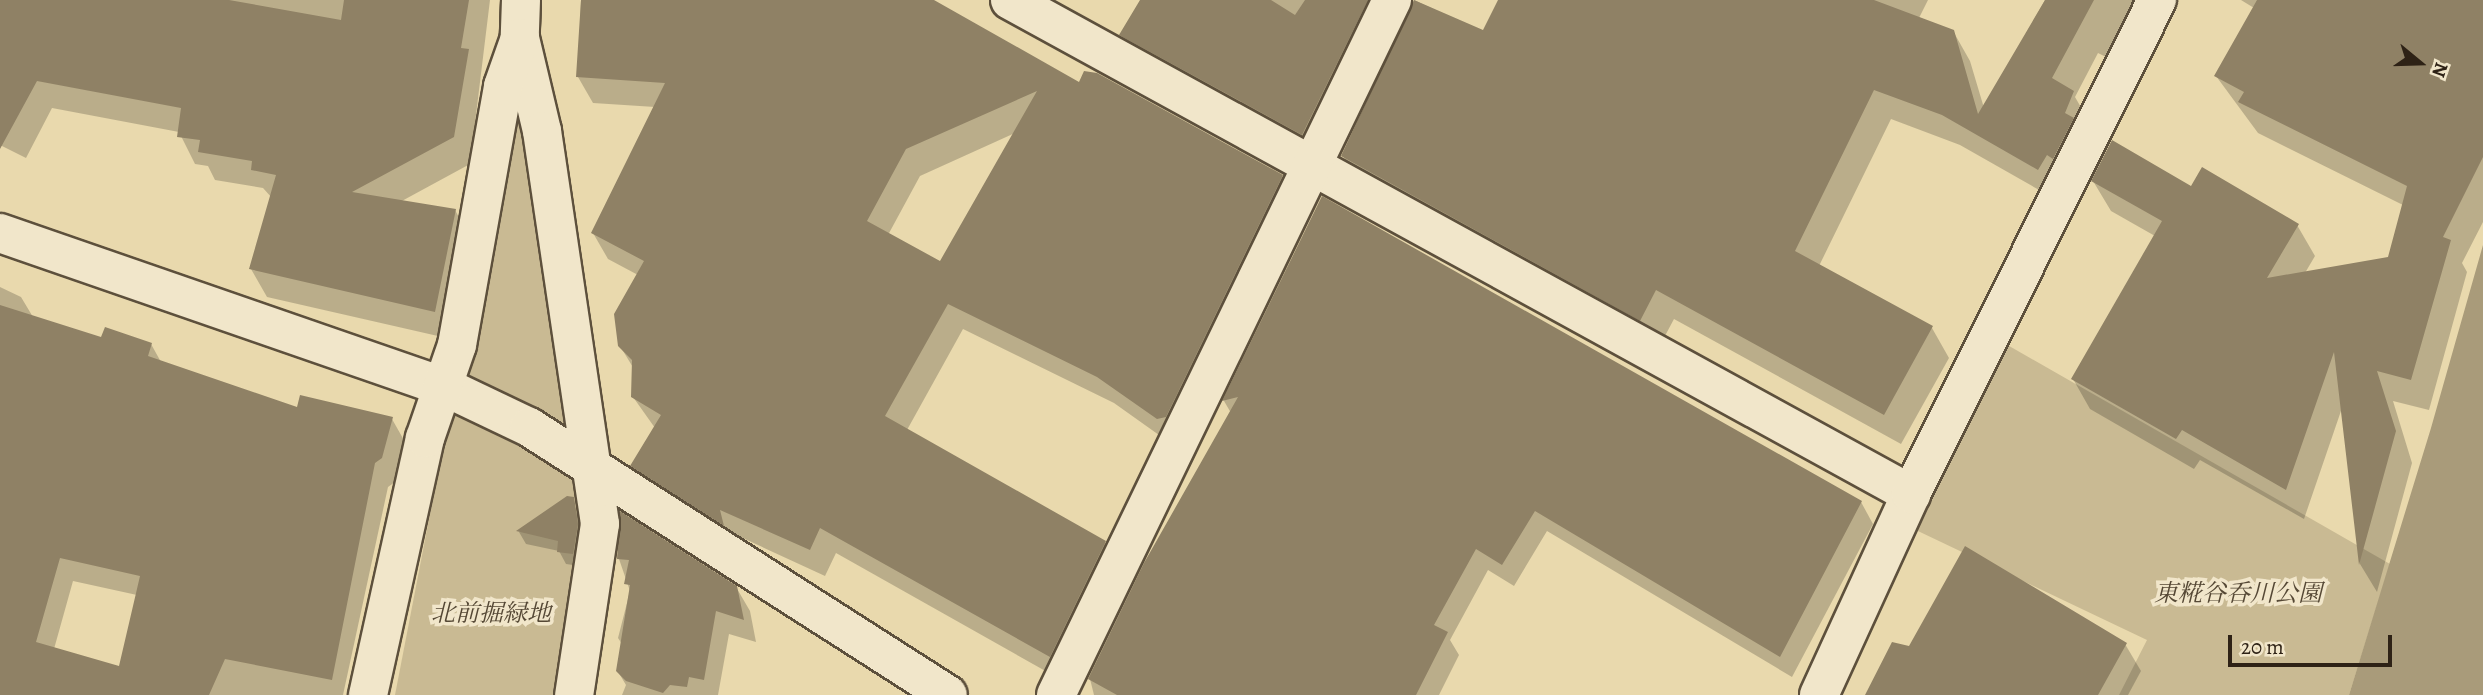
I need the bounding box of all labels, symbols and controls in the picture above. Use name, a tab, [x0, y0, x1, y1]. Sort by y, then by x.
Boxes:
north arrow	[2385, 28, 2455, 98]
text: N	[2425, 59, 2454, 81]
park label: 東糀谷呑川公園	[2154, 580, 2322, 608]
park label: 北前掘緑地	[431, 600, 551, 628]
scale bar	[2231, 622, 2396, 666]
text: 20 m	[2241, 633, 2284, 661]

